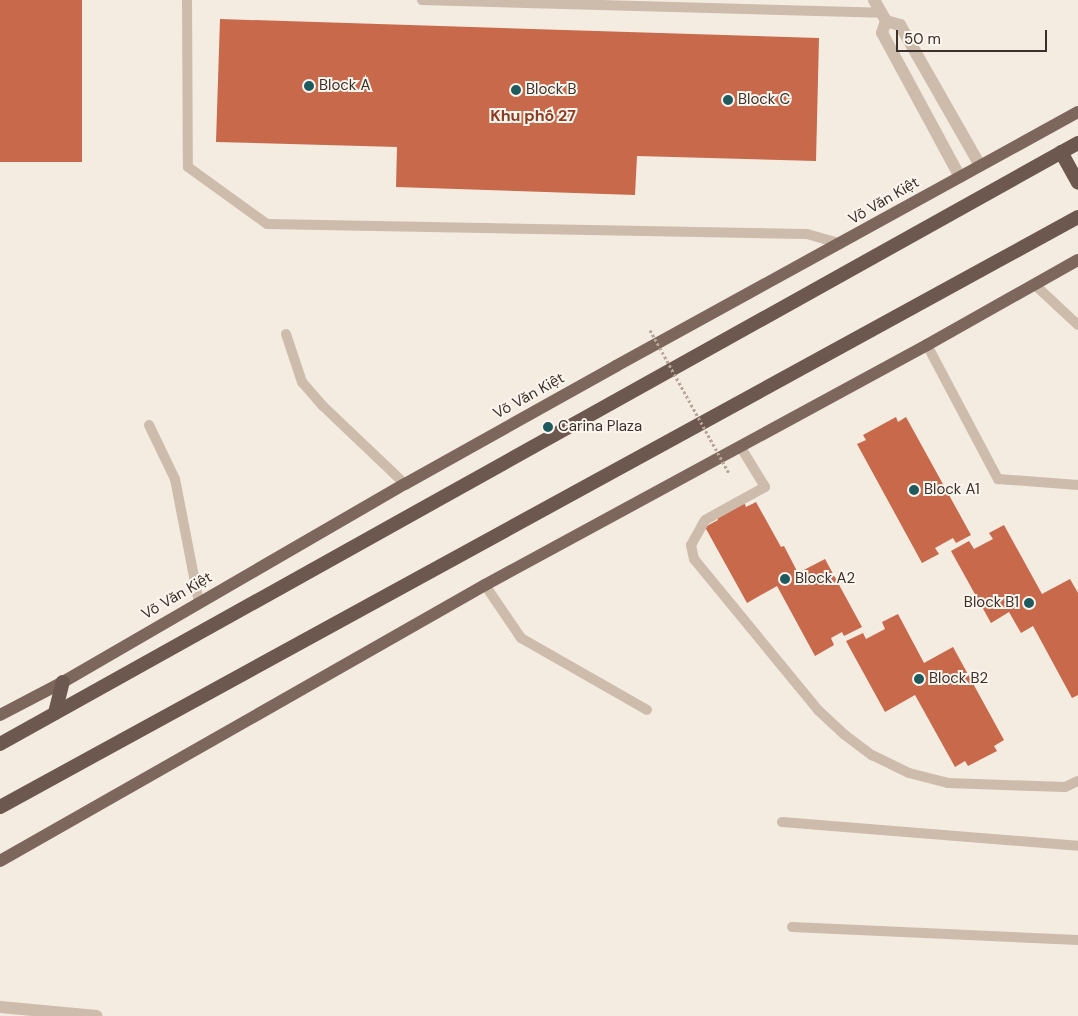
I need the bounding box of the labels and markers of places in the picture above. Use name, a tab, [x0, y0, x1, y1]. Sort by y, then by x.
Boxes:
place label: Block A	[319, 77, 370, 95]
marker: Block A	[303, 80, 315, 92]
place label: Block B	[526, 81, 576, 99]
marker: Block B	[510, 84, 522, 96]
place label: Block C	[738, 91, 790, 109]
marker: Block C	[722, 94, 734, 106]
place label: Carina Plaza	[558, 418, 642, 436]
marker: Carina Plaza	[542, 421, 554, 433]
place label: Block A1	[924, 481, 980, 499]
marker: Block A1	[908, 484, 920, 496]
place label: Block A2	[795, 570, 855, 588]
marker: Block A2	[779, 573, 791, 585]
place label: Block B1	[964, 594, 1019, 612]
marker: Block B1	[1023, 597, 1035, 609]
place label: Block B2	[929, 670, 988, 688]
marker: Block B2	[913, 673, 925, 685]

